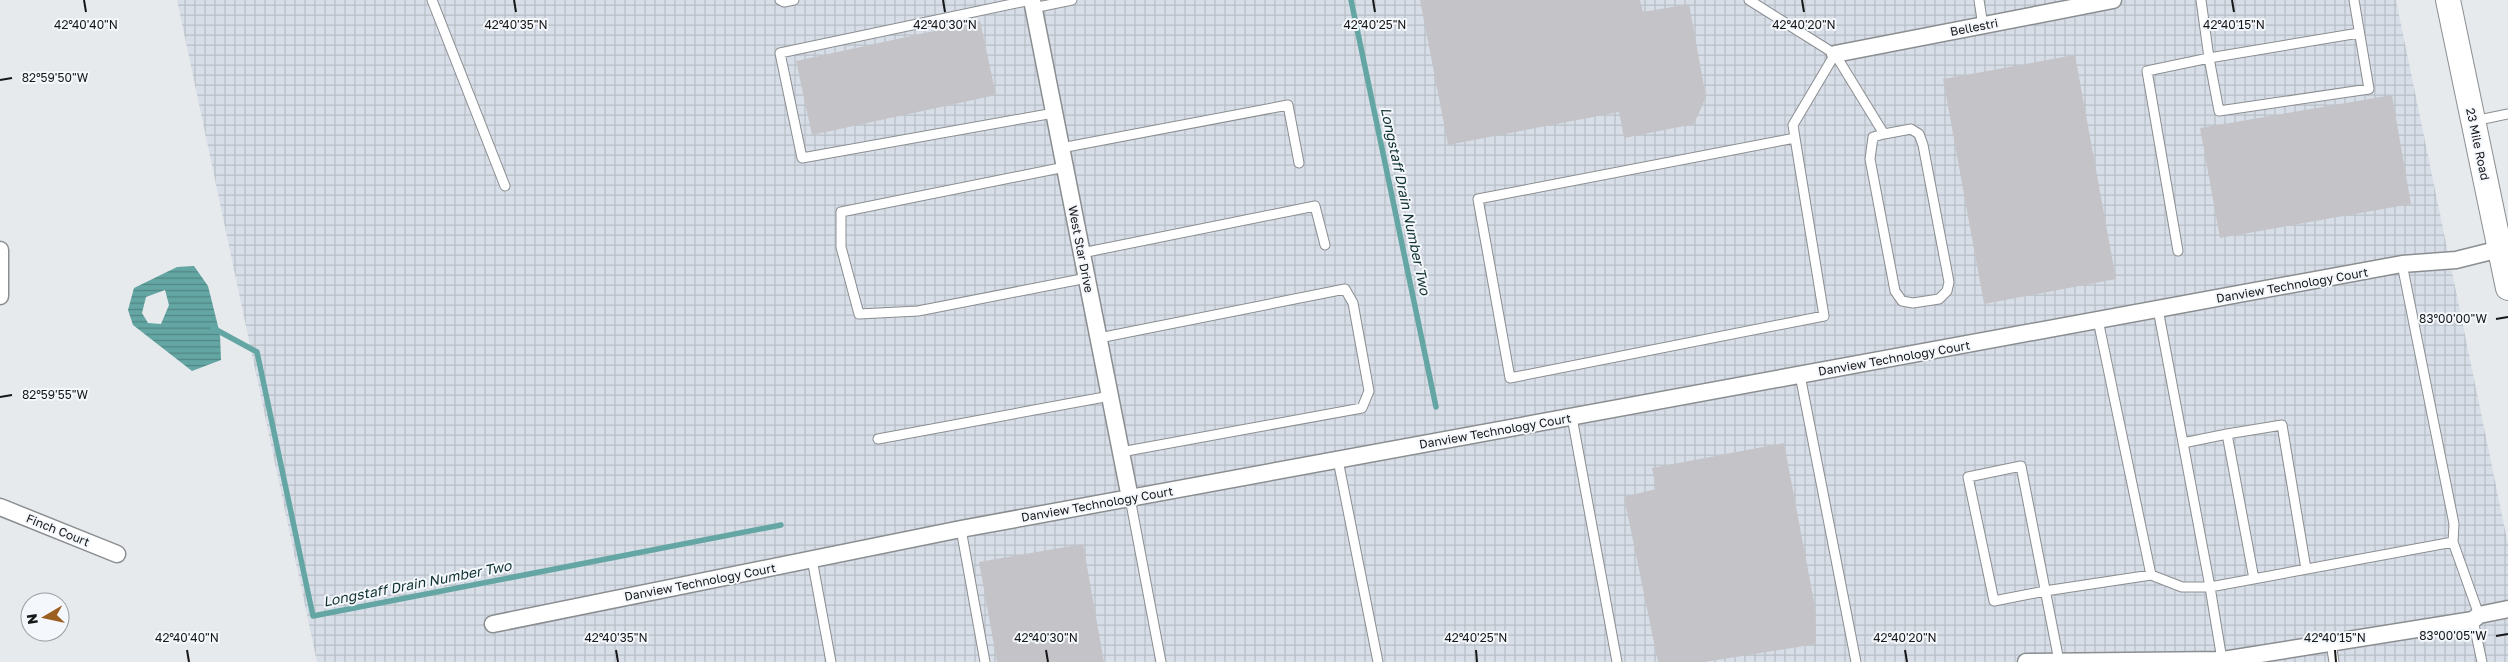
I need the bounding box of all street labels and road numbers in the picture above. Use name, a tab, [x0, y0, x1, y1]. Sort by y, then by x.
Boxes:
street label: Bellestri	[1949, 15, 1999, 39]
street label: 23 Mile Road	[2463, 106, 2493, 182]
street label: West Star Drive	[1065, 204, 1097, 294]
street label: Danview Technology Court	[2215, 264, 2369, 306]
street label: Danview Technology Court	[1817, 337, 1971, 379]
street label: Danview Technology Court	[1418, 410, 1572, 452]
street label: Danview Technology Court	[1020, 483, 1174, 525]
street label: Finch Court	[24, 510, 92, 550]
street label: Danview Technology Court	[623, 560, 777, 604]

